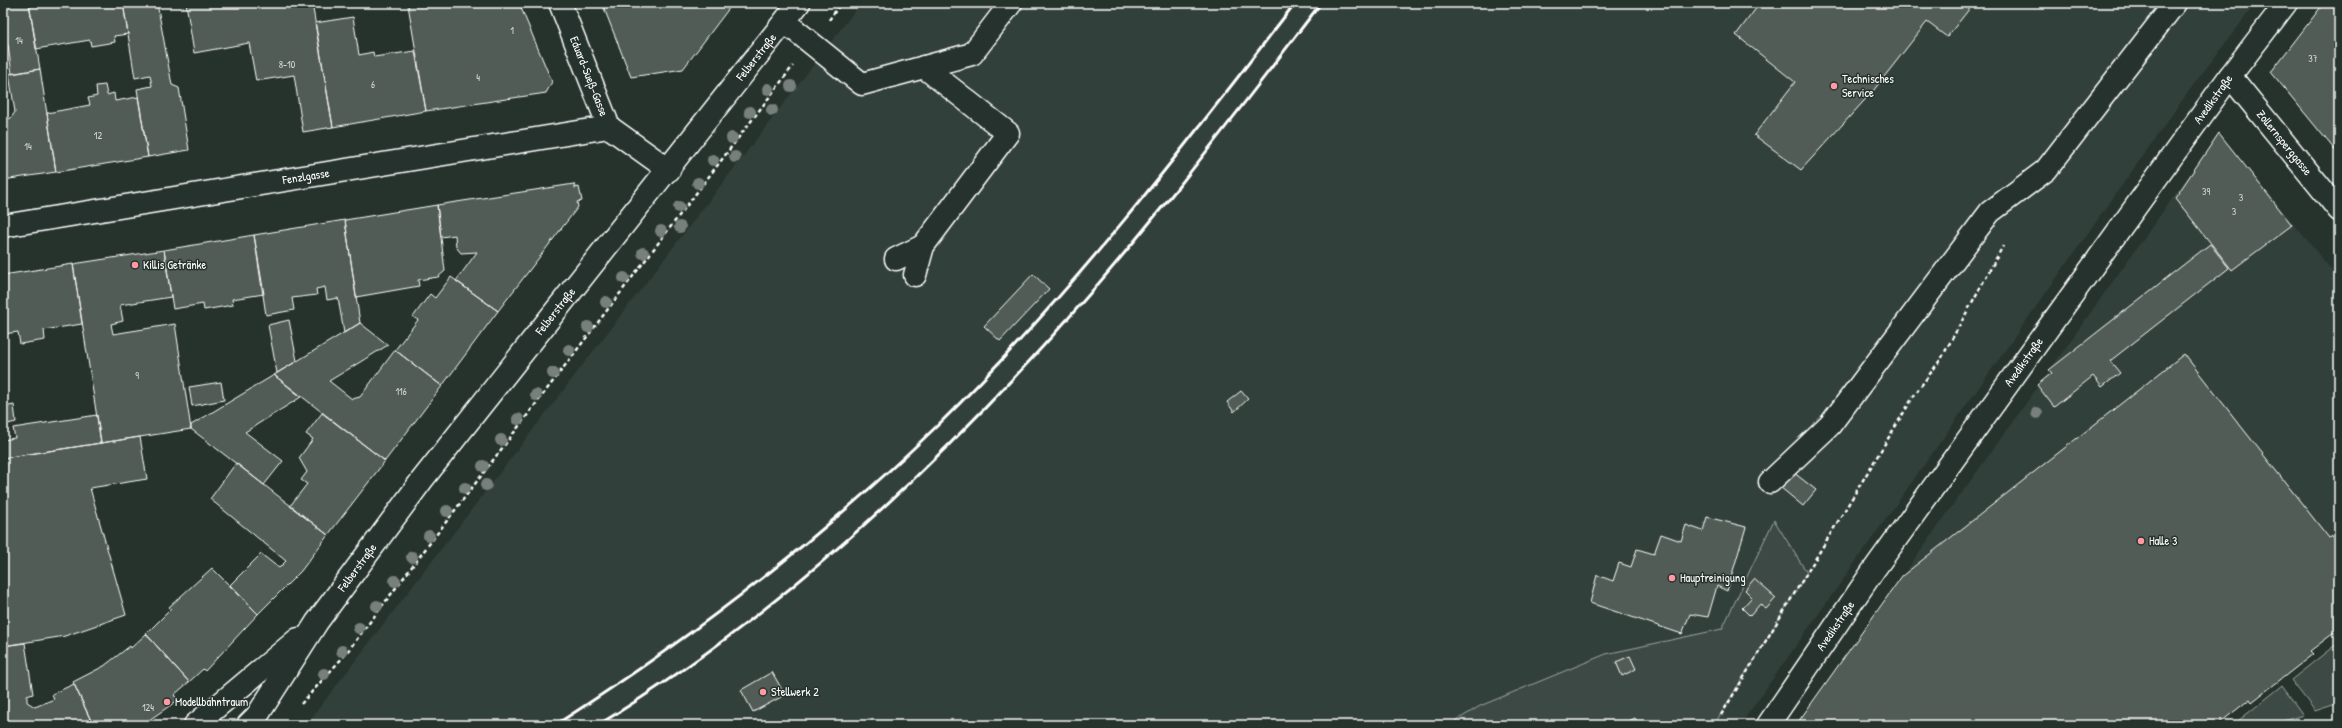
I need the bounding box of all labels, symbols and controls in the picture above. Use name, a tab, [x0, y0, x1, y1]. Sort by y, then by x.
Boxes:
house number: 1	[510, 24, 514, 37]
street label: Felberstraße	[731, 29, 780, 85]
house number: 14	[15, 34, 23, 47]
street label: Eduard-Sueß-Gasse	[566, 34, 613, 119]
house number: 37	[2308, 52, 2318, 65]
house number: 8-10	[279, 58, 296, 71]
place label: Technisches Service	[1842, 70, 1894, 101]
house number: 4	[476, 71, 480, 84]
street label: Avedikstraße	[2189, 71, 2237, 127]
house number: 6	[371, 78, 375, 91]
marker: Technisches Service	[1829, 81, 1839, 91]
street label: Zollernsperggasse	[2253, 106, 2316, 179]
house number: 12	[94, 129, 102, 142]
house number: 14	[24, 140, 32, 153]
street label: Fenzlgasse	[280, 164, 331, 188]
house number: 39	[2202, 185, 2210, 198]
house number: 3	[2239, 191, 2244, 204]
house number: 3	[2232, 205, 2237, 218]
place label: Killis Getränke	[143, 256, 207, 273]
marker: Killis Getränke	[130, 260, 140, 270]
street label: Felberstraße	[530, 283, 579, 339]
street label: Avedikstraße	[2000, 333, 2047, 390]
house number: 9	[135, 369, 139, 382]
house number: 116	[395, 385, 407, 398]
place label: Halle 3	[2149, 532, 2177, 549]
marker: Halle 3	[2136, 536, 2146, 546]
street label: Felberstraße	[333, 539, 381, 596]
place label: Hauptreinigung	[1680, 569, 1746, 586]
marker: Hauptreinigung	[1667, 573, 1677, 583]
street label: Avedikstraße	[1812, 597, 1858, 654]
place label: Stellwerk 2	[771, 683, 819, 700]
marker: Stellwerk 2	[758, 687, 768, 697]
place label: Modellbahntraum	[175, 693, 248, 710]
marker: Modellbahntraum	[162, 697, 172, 707]
house number: 124	[142, 701, 154, 714]

